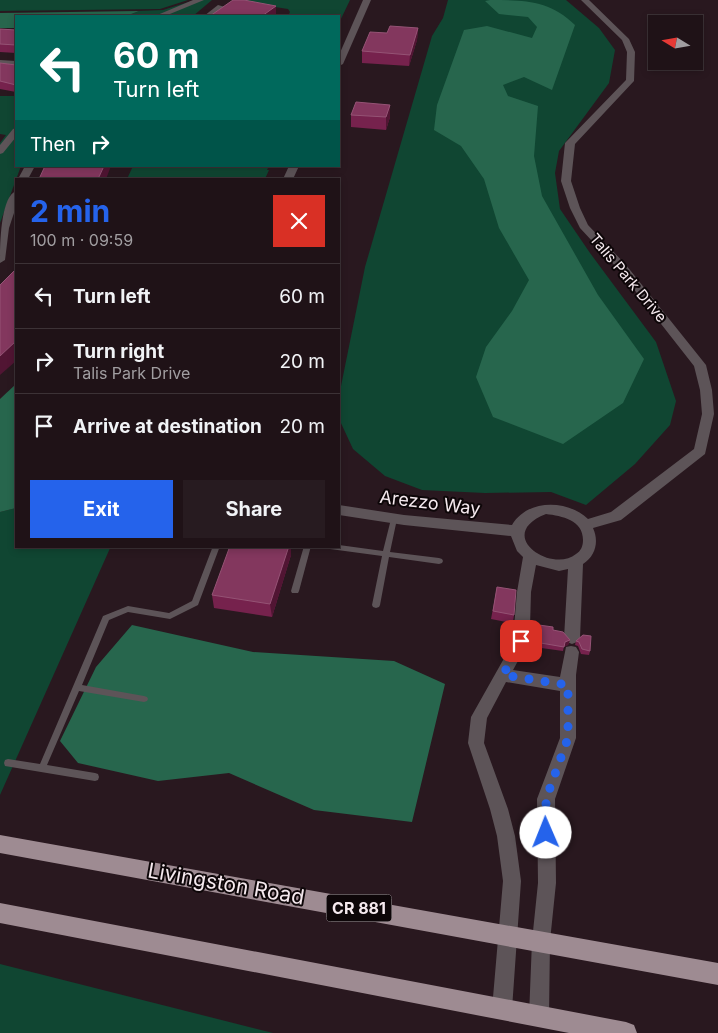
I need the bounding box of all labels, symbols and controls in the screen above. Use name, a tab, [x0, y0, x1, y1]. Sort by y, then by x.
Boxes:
north arrow	[648, 15, 702, 70]
map controls	[648, 15, 703, 70]
text: 60 m	[113, 34, 200, 76]
icon: left	[30, 35, 95, 100]
text: Turn left	[113, 76, 199, 102]
icon: right	[86, 130, 114, 158]
text: Then	[30, 133, 76, 156]
text: 2 min	[30, 193, 110, 229]
button: close	[273, 195, 325, 247]
street label: Talis Park Drive	[586, 229, 671, 326]
text: 100 m · 09:59	[30, 230, 133, 250]
icon: left	[30, 282, 58, 310]
text: Turn left	[73, 285, 151, 308]
text: 60 m	[279, 285, 325, 308]
text: Turn right	[73, 340, 164, 363]
icon: right	[30, 347, 58, 375]
text: 20 m	[279, 350, 325, 373]
text: Talis Park Drive	[73, 363, 190, 383]
icon: arrive	[30, 412, 58, 440]
text: Arrive at destination	[73, 415, 262, 438]
text: 20 m	[279, 415, 325, 438]
button: Exit	[30, 480, 173, 538]
button: Share	[183, 480, 325, 538]
street label: Arezzo Way	[378, 486, 482, 519]
pin	[500, 620, 542, 662]
icon: arrive	[507, 627, 535, 655]
position arrow	[519, 806, 571, 858]
street label: Livingston Road	[146, 857, 306, 910]
road number: CR 881	[326, 894, 392, 921]

